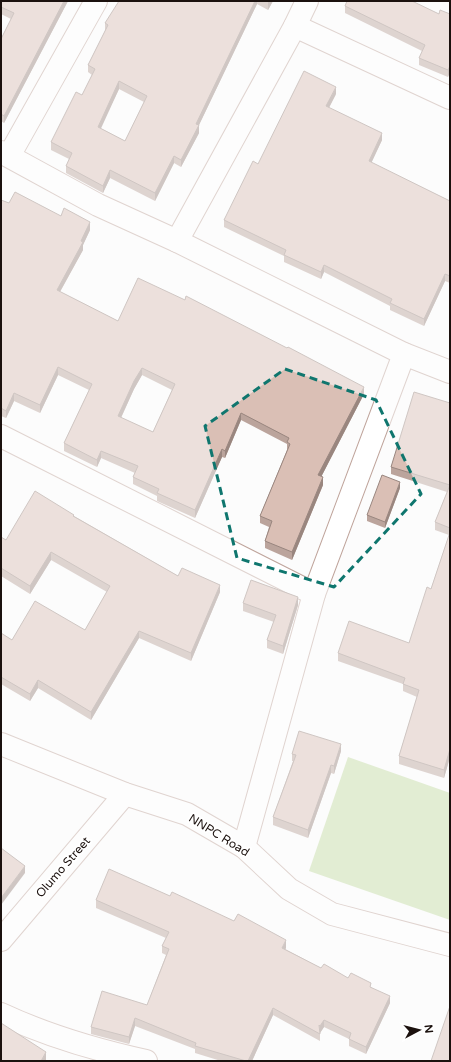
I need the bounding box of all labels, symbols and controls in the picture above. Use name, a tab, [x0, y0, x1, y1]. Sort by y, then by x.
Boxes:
street label: NNPC Road	[186, 811, 252, 859]
street label: Olumo Street	[33, 834, 93, 900]
north arrow	[399, 1010, 439, 1050]
text: N	[421, 1024, 435, 1034]

